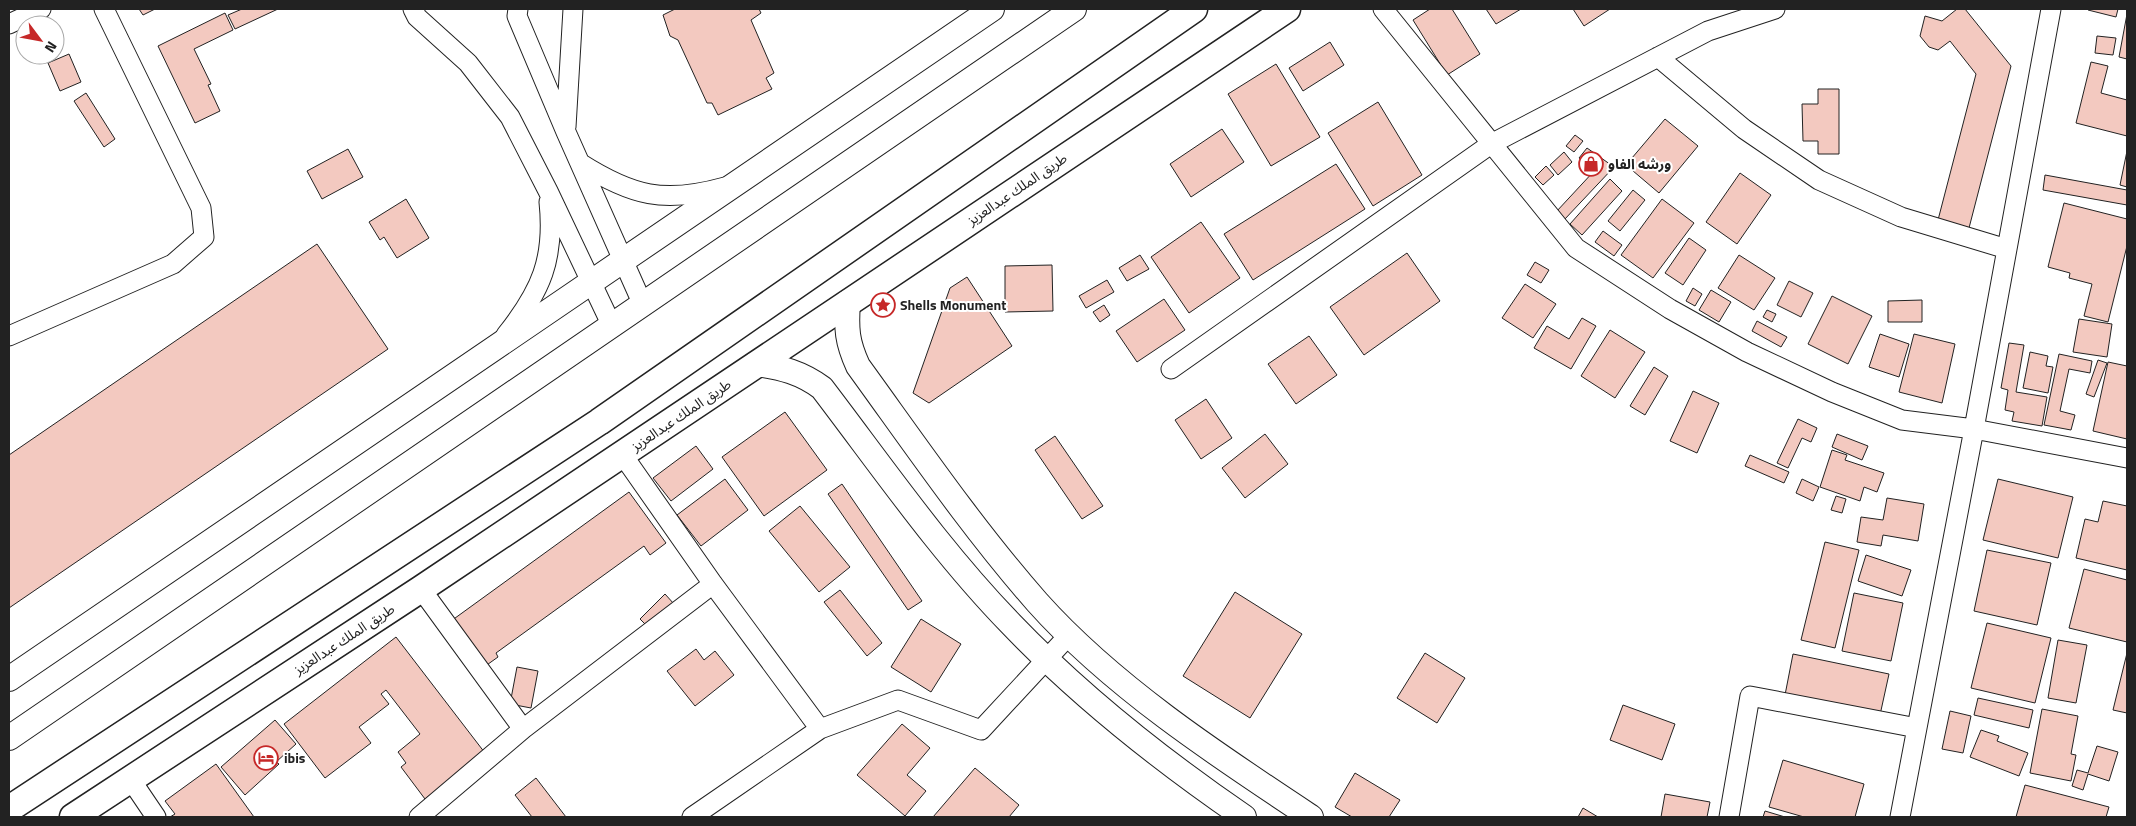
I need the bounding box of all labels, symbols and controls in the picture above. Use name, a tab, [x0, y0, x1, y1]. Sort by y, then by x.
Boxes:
north arrow	[15, 15, 65, 65]
text: N	[40, 37, 63, 57]
street label: طريق الملك عبدالعزيز	[962, 147, 1071, 231]
shop icon: ورشه الفاو	[1578, 151, 1604, 177]
place label: ورشه الفاو	[1608, 153, 1671, 174]
place icon: Shells Monument	[870, 292, 896, 318]
place label: Shells Monument	[900, 294, 1006, 315]
street label: طريق الملك عبدالعزيز	[626, 373, 735, 457]
street label: طريق الملك عبدالعزيز	[288, 598, 398, 680]
hotel icon: ibis	[253, 745, 279, 771]
place label: ibis	[284, 747, 306, 768]

